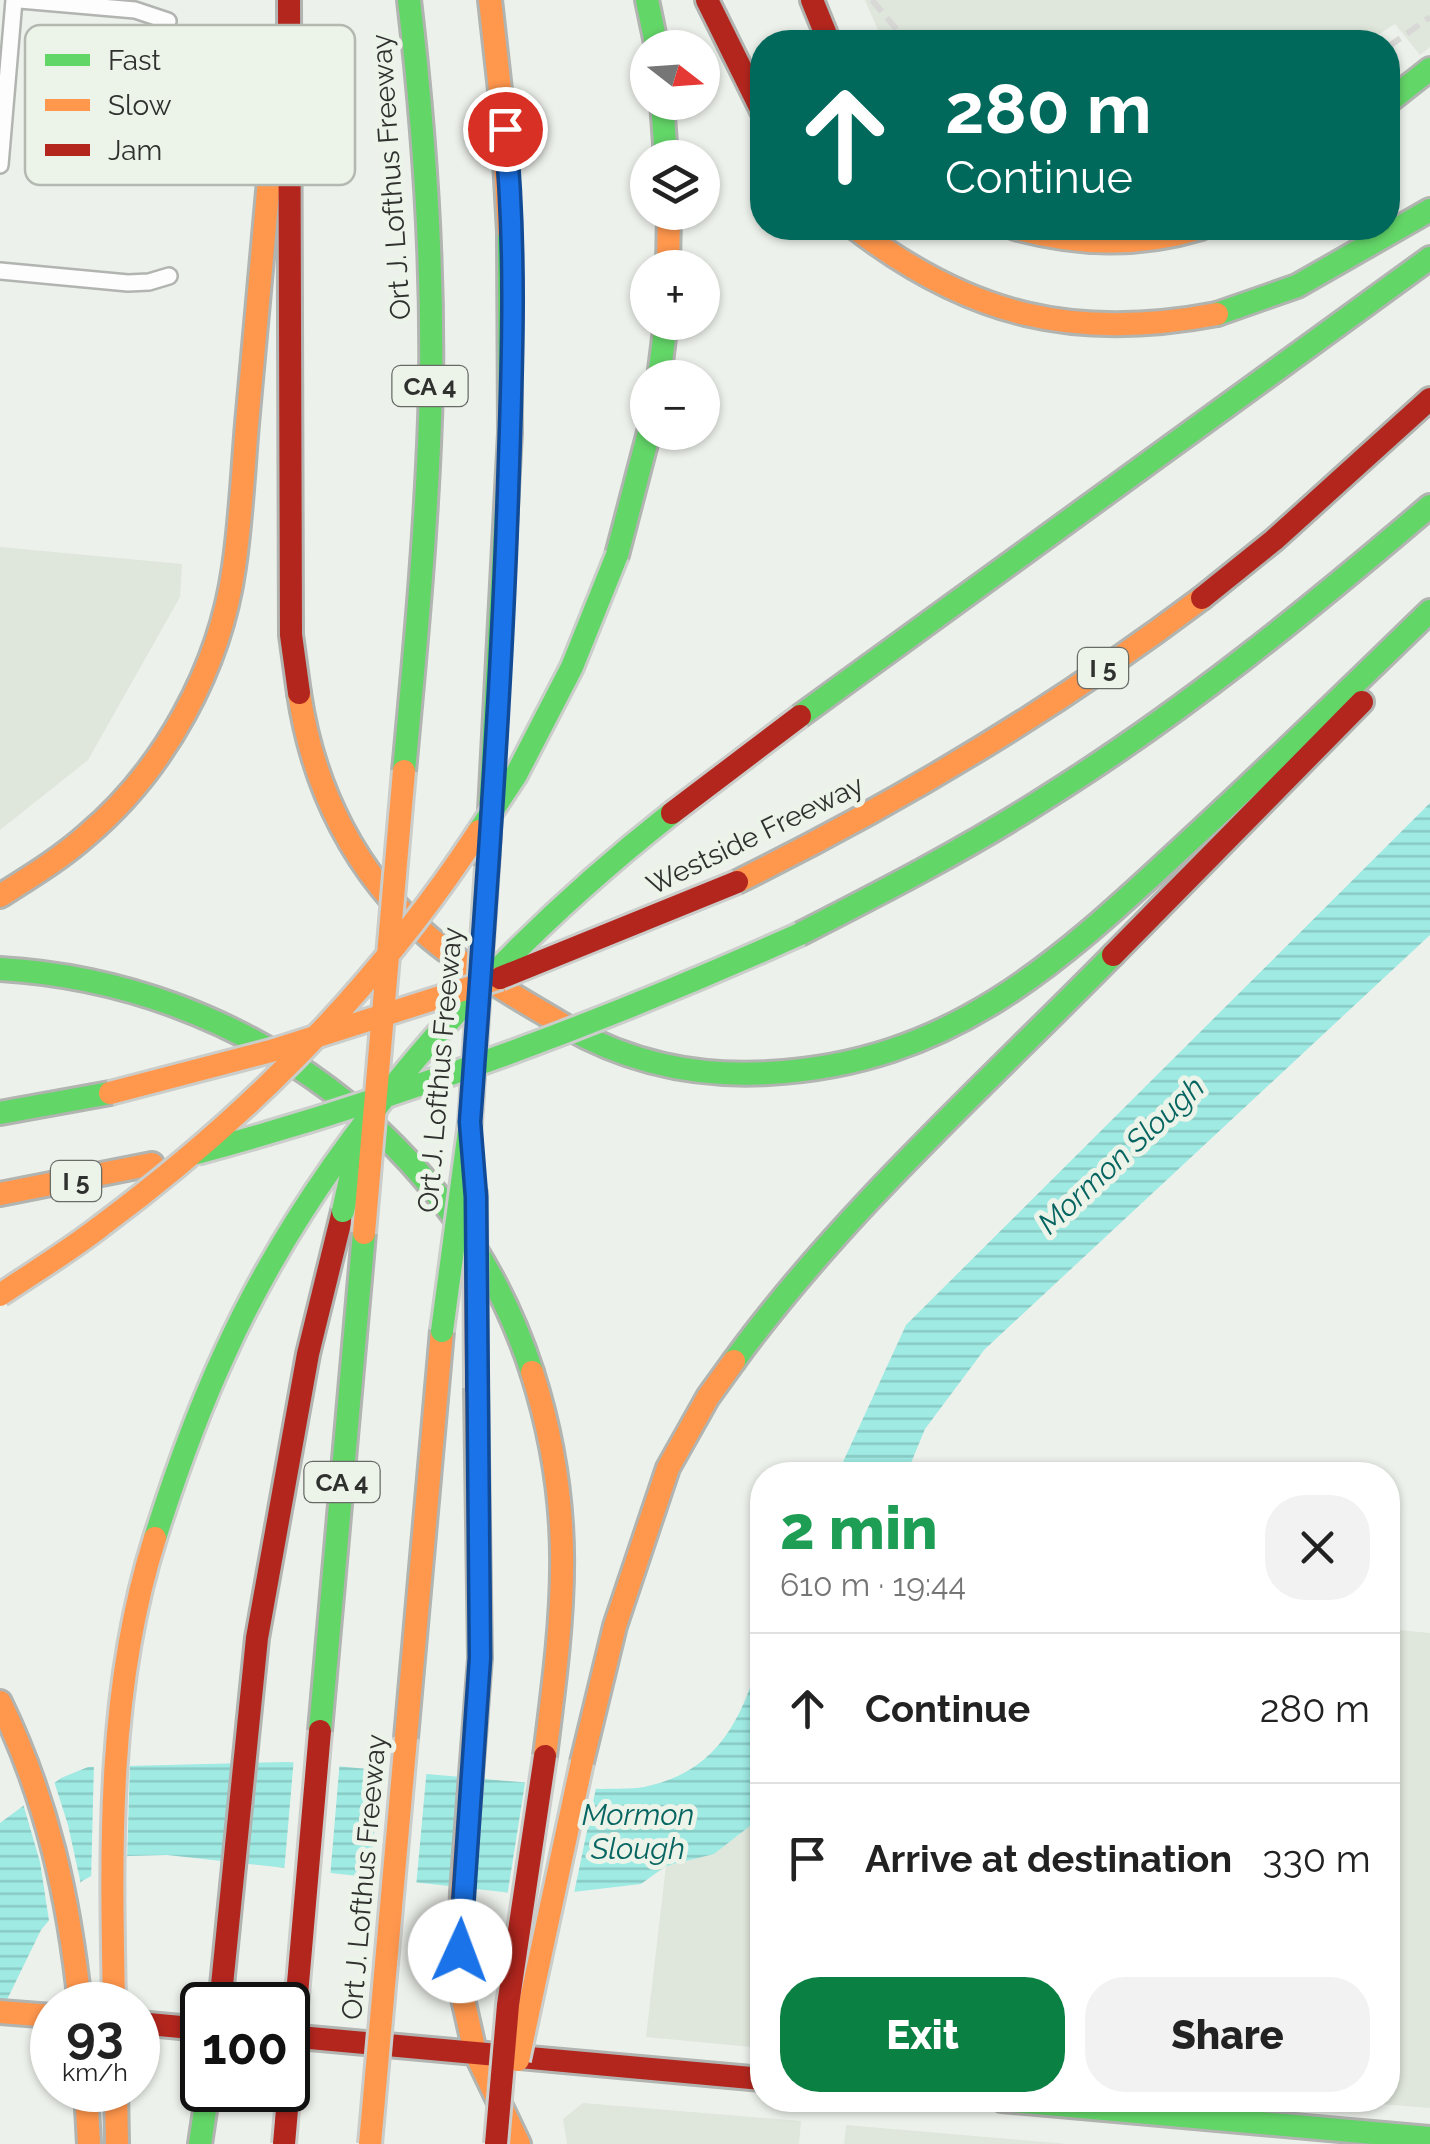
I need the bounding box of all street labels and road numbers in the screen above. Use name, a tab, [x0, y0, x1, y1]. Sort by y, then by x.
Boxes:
street label: Ort J. Lofthus Freeway	[365, 33, 417, 321]
road number: CA 4	[392, 366, 468, 406]
road number: I 5	[1078, 648, 1128, 688]
street label: Westside Freeway	[641, 768, 869, 902]
street label: Ort J. Lofthus Freeway	[411, 926, 469, 1214]
road number: I 5	[51, 1161, 101, 1201]
road number: CA 4	[304, 1462, 380, 1502]
street label: Ort J. Lofthus Freeway	[335, 1733, 393, 2021]

